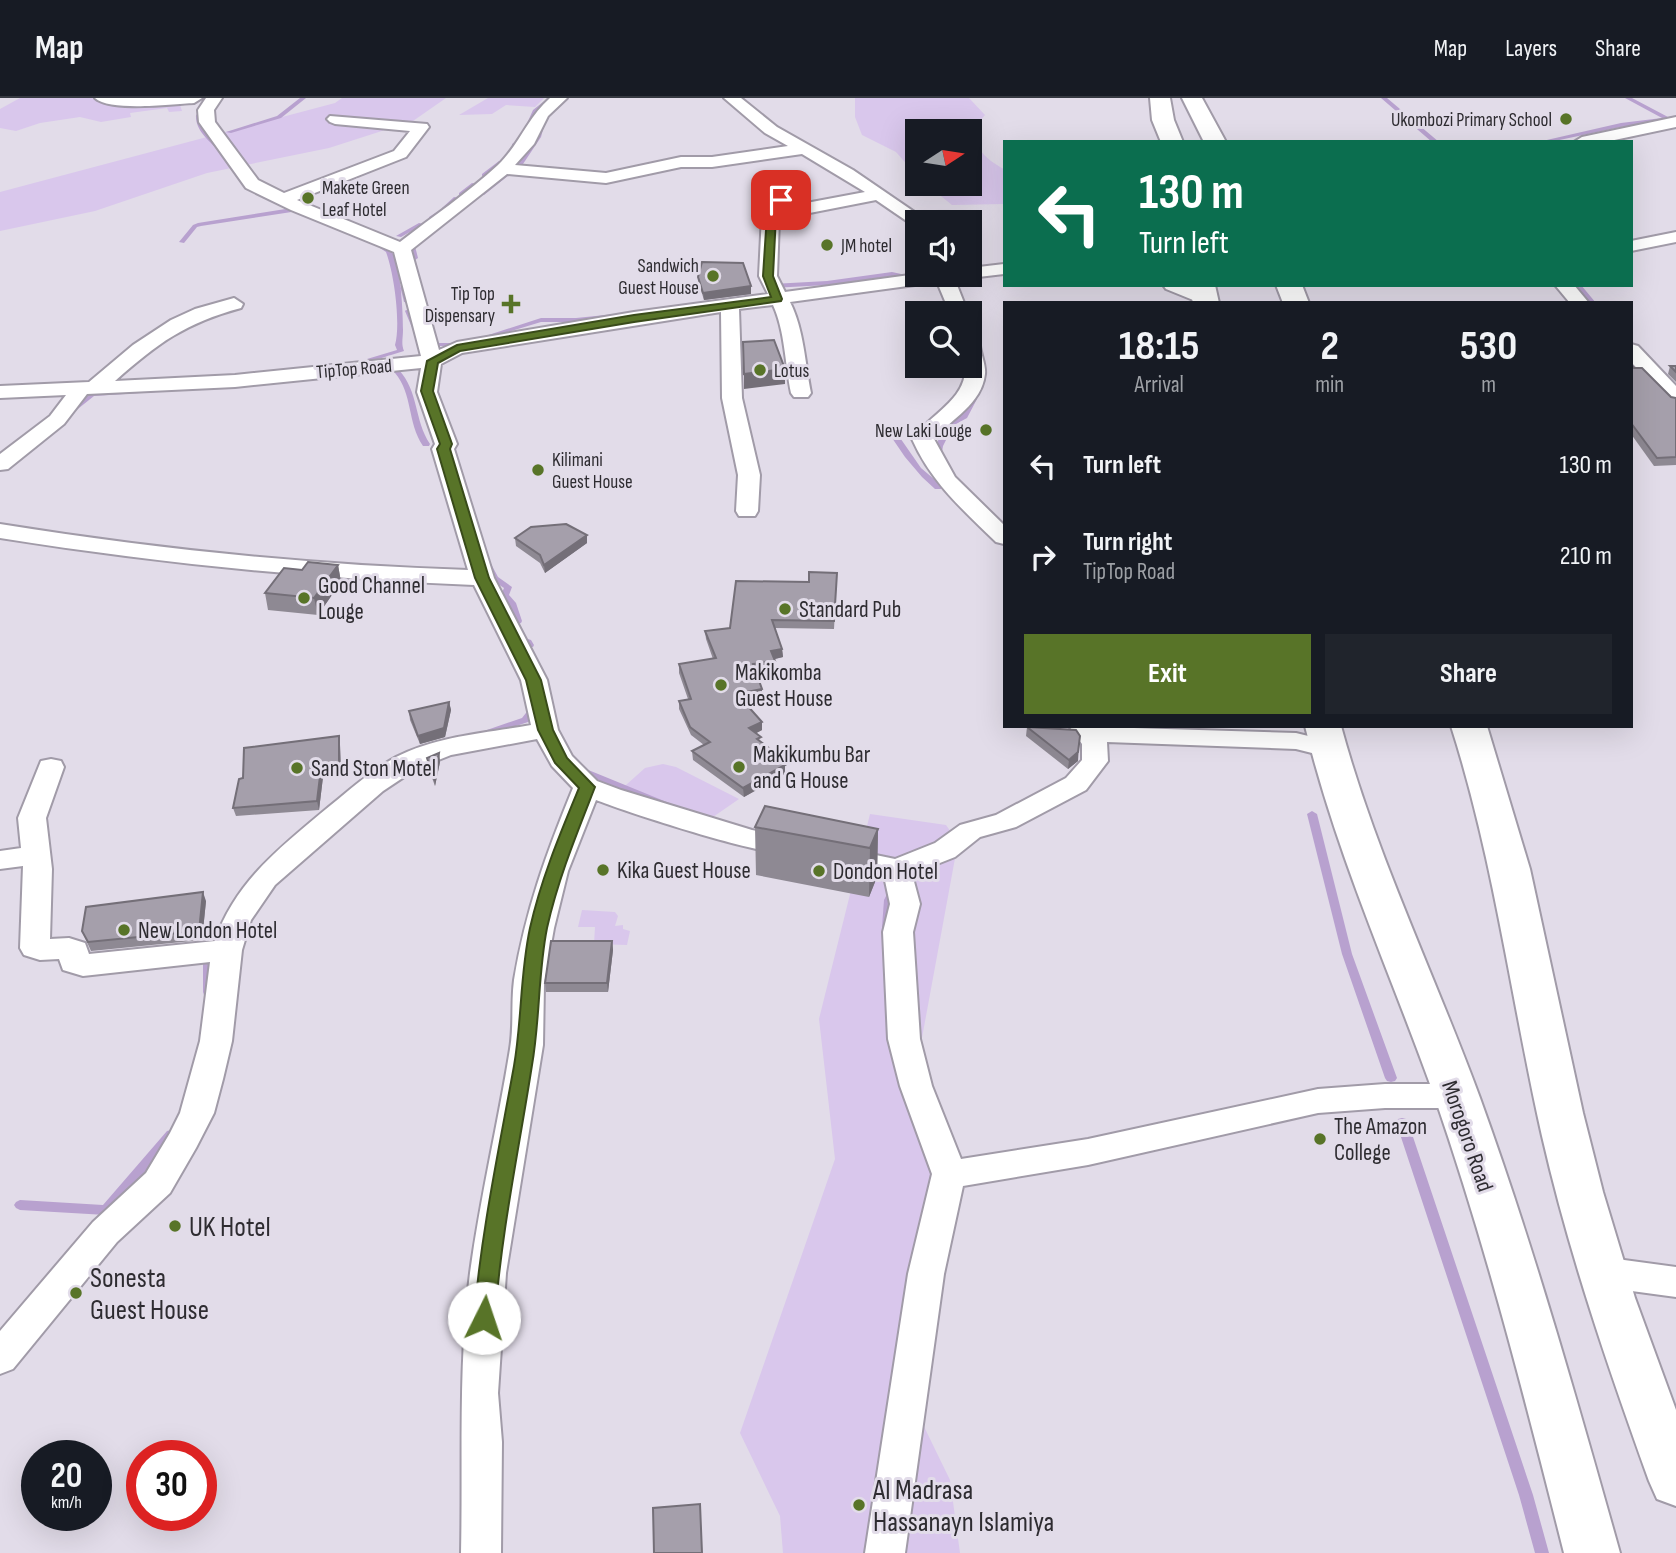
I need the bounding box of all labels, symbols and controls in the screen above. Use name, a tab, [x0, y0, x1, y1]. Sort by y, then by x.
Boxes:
text: Map	[35, 28, 84, 68]
text: Map	[1434, 34, 1467, 63]
text: Layers	[1505, 34, 1557, 63]
text: Share	[1595, 34, 1641, 63]
place label: Ukombozi Primary School	[1391, 109, 1552, 132]
marker: Ukombozi Primary School	[1558, 111, 1574, 127]
north arrow	[905, 119, 982, 196]
map controls	[905, 119, 982, 378]
text: 130 m	[1139, 164, 1244, 223]
icon: left	[1024, 168, 1115, 259]
pin	[751, 170, 811, 230]
place label: Makete Green Leaf Hotel	[322, 177, 410, 222]
icon: arrive	[762, 181, 800, 219]
marker: Makete Green Leaf Hotel	[300, 190, 316, 206]
button: sound	[905, 210, 982, 287]
text: Turn left	[1139, 224, 1229, 263]
place label: JM hotel	[840, 235, 892, 258]
marker: JM hotel	[819, 237, 835, 253]
place label: Sandwich Guest House	[618, 255, 699, 300]
marker: Sandwich Guest House	[705, 268, 721, 284]
place label: Tip Top Dispensary	[425, 283, 496, 328]
marker: Tip Top Dispensary	[501, 294, 521, 314]
button: search	[905, 301, 982, 378]
text: 18:15	[1119, 321, 1199, 372]
text: 2	[1320, 321, 1339, 372]
text: 530	[1460, 321, 1517, 372]
street label: TipTop Road	[315, 355, 393, 384]
place label: Lotus	[774, 360, 809, 383]
marker: Lotus	[752, 362, 768, 378]
text: Arrival	[1134, 371, 1184, 399]
text: min	[1315, 371, 1344, 399]
text: m	[1481, 371, 1496, 399]
place label: New Laki Louge	[875, 420, 972, 443]
marker: New Laki Louge	[978, 422, 994, 438]
icon: left	[1024, 447, 1062, 485]
place label: Kilimani Guest House	[552, 449, 633, 494]
text: Turn left	[1083, 450, 1161, 481]
text: 130 m	[1560, 450, 1612, 481]
marker: Kilimani Guest House	[530, 462, 546, 478]
text: Turn right	[1083, 527, 1172, 558]
icon: right	[1024, 538, 1062, 576]
text: 210 m	[1560, 541, 1612, 572]
text: TipTop Road	[1083, 558, 1175, 586]
place label: Good Channel Louge	[318, 572, 425, 626]
marker: Good Channel Louge	[296, 590, 312, 606]
place label: Standard Pub	[799, 596, 901, 624]
marker: Standard Pub	[777, 601, 793, 617]
button: Exit	[1024, 634, 1311, 714]
button: Share	[1325, 634, 1612, 714]
place label: Makikomba Guest House	[735, 659, 833, 713]
marker: Makikomba Guest House	[713, 677, 729, 693]
place label: Makikumbu Bar and G House	[753, 741, 871, 795]
place label: Sand Ston Motel	[311, 755, 436, 783]
marker: Makikumbu Bar and G House	[731, 759, 747, 775]
marker: Sand Ston Motel	[289, 760, 305, 776]
place label: Kika Guest House	[617, 857, 751, 885]
place label: Dondon Hotel	[833, 858, 938, 886]
marker: Kika Guest House	[595, 862, 611, 878]
marker: Dondon Hotel	[811, 863, 827, 879]
place label: New London Hotel	[138, 917, 277, 945]
marker: New London Hotel	[116, 922, 132, 938]
street label: Morogoro Road	[1435, 1077, 1499, 1195]
place label: The Amazon College	[1334, 1113, 1427, 1167]
marker: The Amazon College	[1312, 1131, 1328, 1147]
place label: UK Hotel	[189, 1211, 271, 1244]
marker: UK Hotel	[167, 1218, 183, 1234]
place label: Sonesta Guest House	[90, 1262, 209, 1327]
position arrow	[447, 1281, 521, 1355]
marker: Sonesta Guest House	[68, 1285, 84, 1301]
speed limit sign: 30	[126, 1440, 217, 1531]
text: 20	[51, 1455, 83, 1498]
place label: Al Madrasa Hassanayn Islamiya	[872, 1474, 1054, 1539]
text: km/h	[51, 1492, 82, 1513]
marker: Al Madrasa Hassanayn Islamiya	[851, 1497, 867, 1513]

